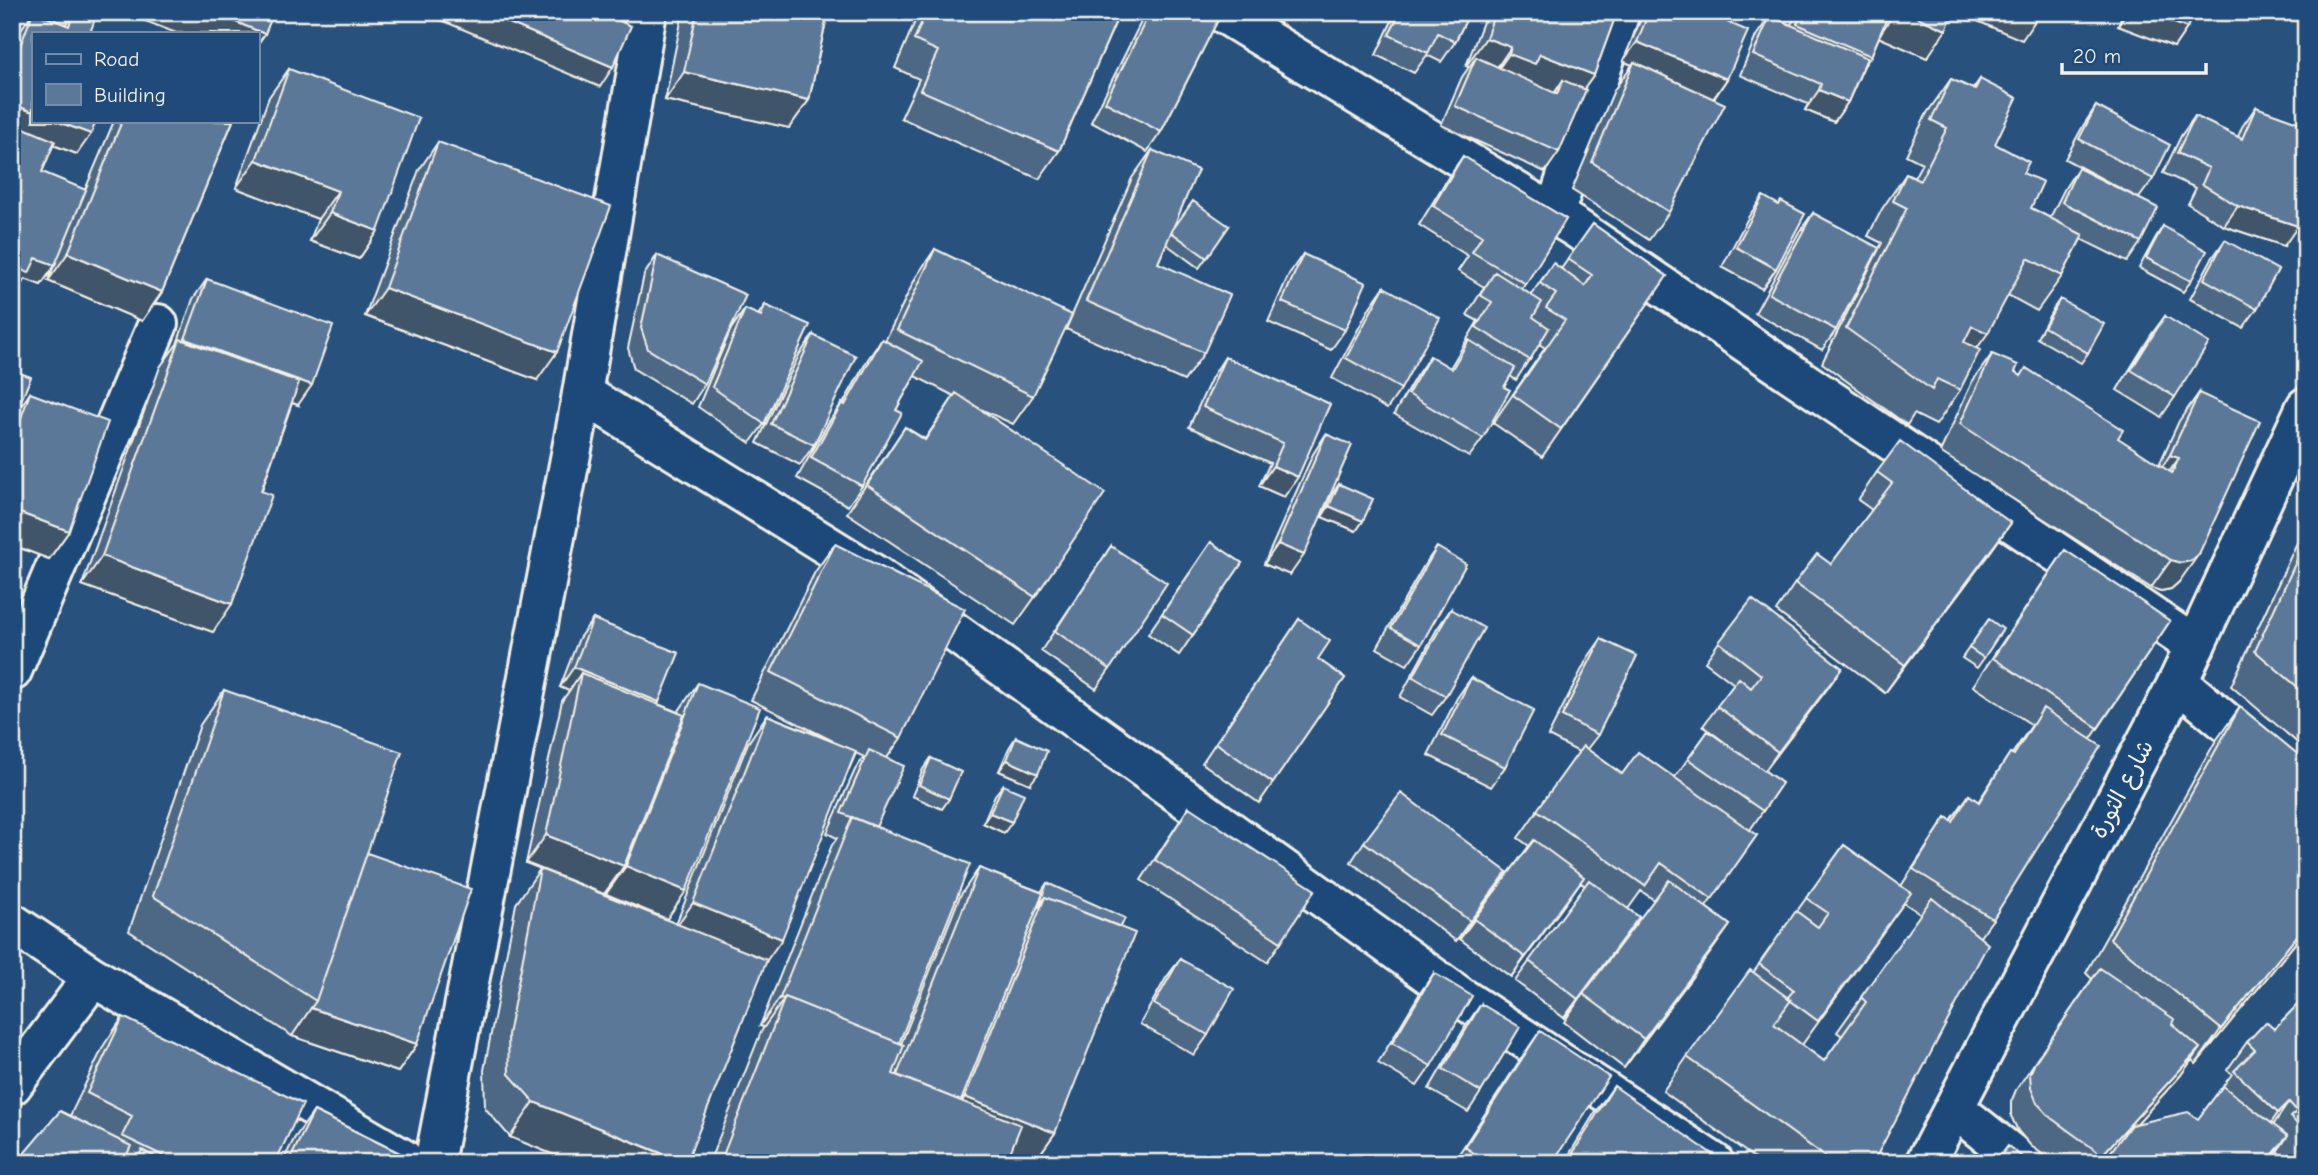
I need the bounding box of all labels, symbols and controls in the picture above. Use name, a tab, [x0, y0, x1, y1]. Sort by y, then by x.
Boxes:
legend	[32, 32, 259, 122]
scale bar	[2062, 32, 2206, 76]
text: 20 m	[2073, 44, 2121, 68]
text: Road	[94, 47, 139, 71]
text: Building	[94, 83, 166, 107]
street label: شارع الثورة	[2085, 735, 2161, 844]

